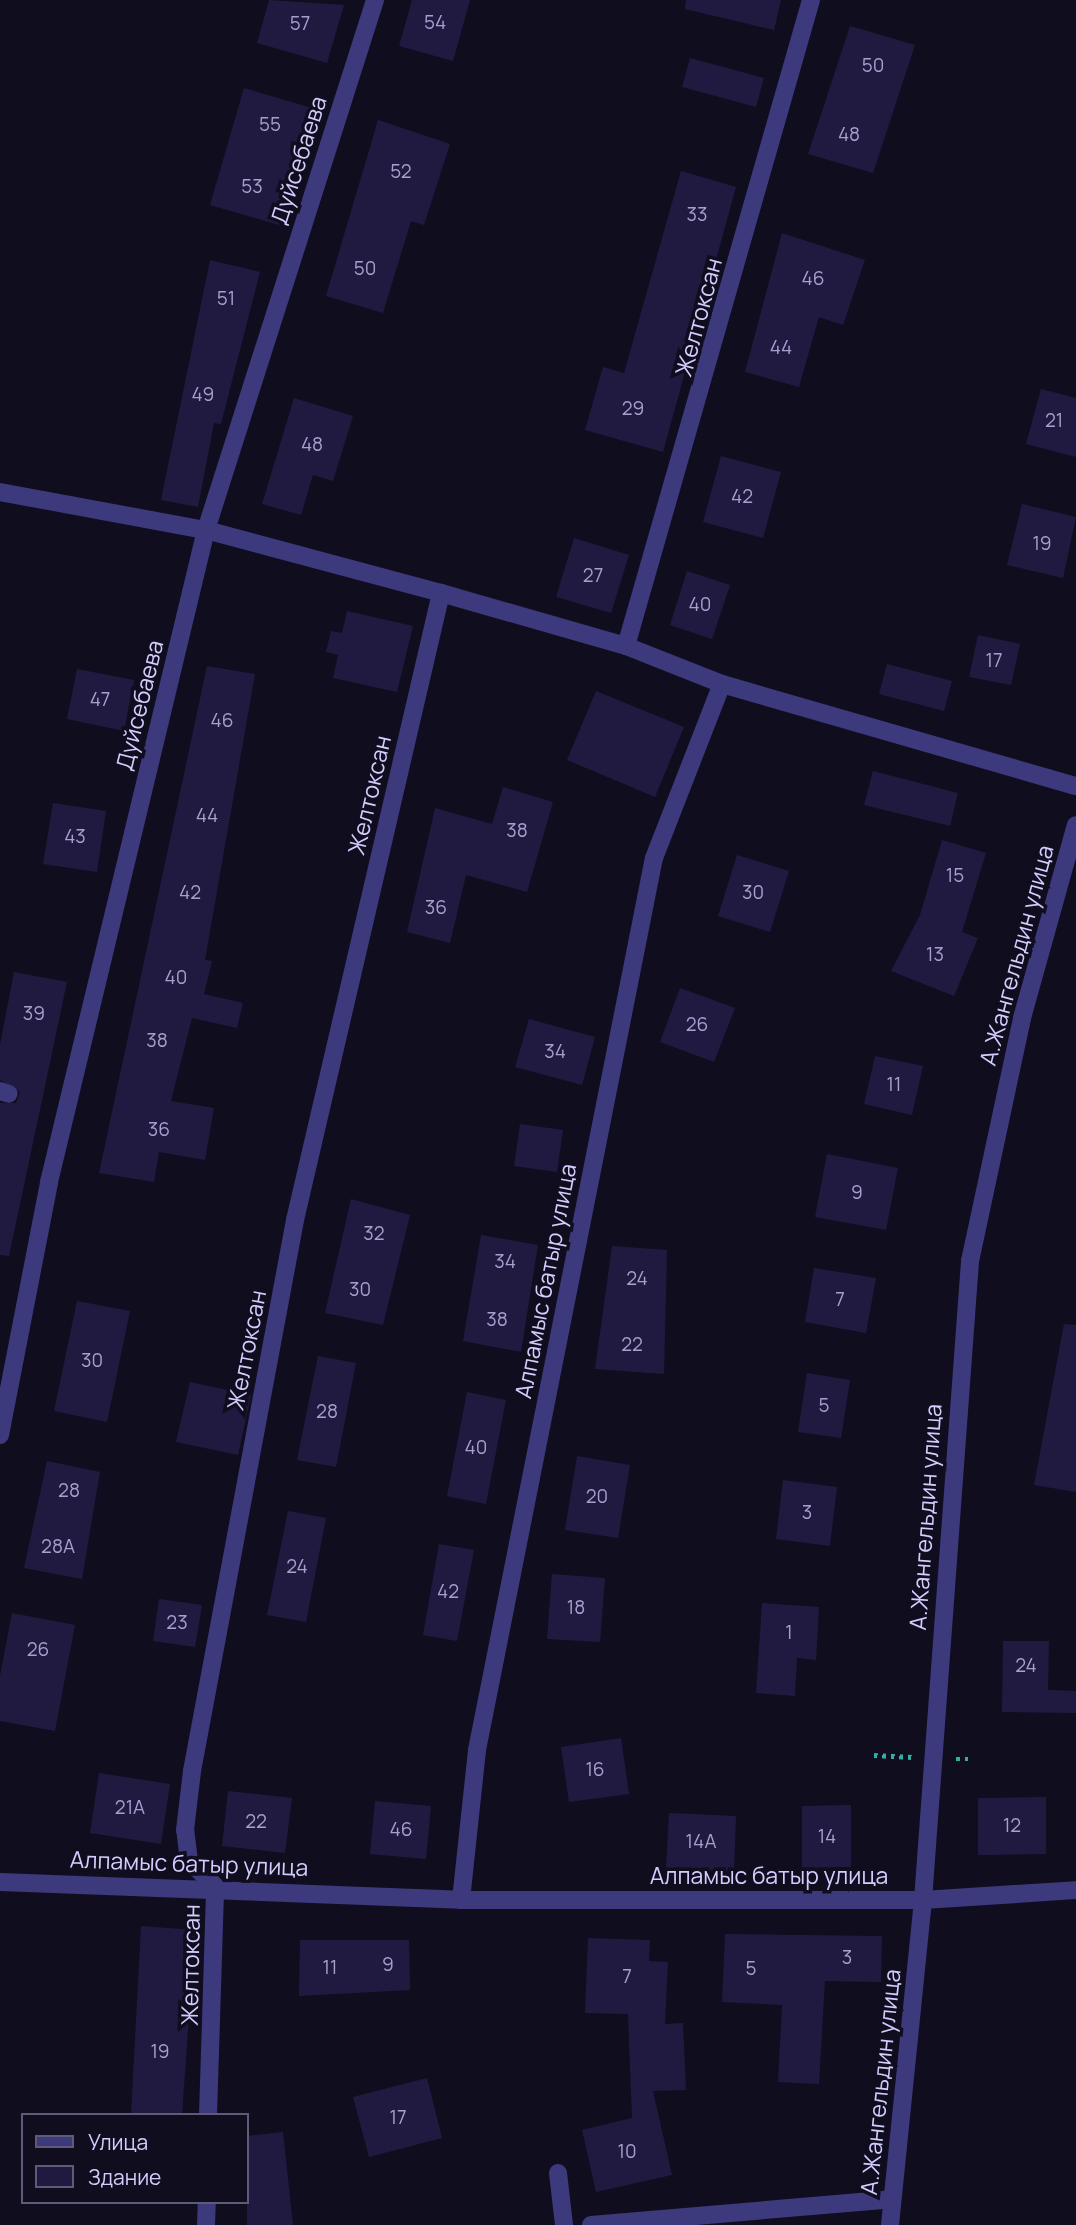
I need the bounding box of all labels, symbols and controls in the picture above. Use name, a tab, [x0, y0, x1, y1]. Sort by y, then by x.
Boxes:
house number: 54	[424, 12, 446, 34]
house number: 57	[290, 13, 310, 35]
house number: 50	[862, 55, 884, 77]
street label: Дуйсебаева	[264, 92, 332, 228]
house number: 55	[259, 114, 281, 136]
house number: 48	[838, 124, 860, 146]
house number: 52	[390, 161, 412, 183]
house number: 53	[241, 176, 263, 198]
house number: 33	[686, 204, 708, 226]
street label: Желтоксан	[669, 255, 727, 379]
house number: 50	[354, 258, 376, 280]
house number: 46	[802, 268, 824, 290]
house number: 51	[217, 288, 235, 310]
house number: 44	[770, 337, 792, 359]
house number: 49	[192, 384, 214, 406]
house number: 29	[622, 398, 644, 420]
house number: 21	[1045, 410, 1063, 432]
house number: 48	[301, 434, 323, 456]
house number: 42	[731, 486, 753, 508]
house number: 19	[1032, 533, 1052, 555]
house number: 27	[583, 565, 603, 587]
house number: 40	[689, 594, 711, 616]
street label: Дуйсебаева	[110, 637, 168, 773]
house number: 17	[986, 650, 1002, 672]
house number: 47	[90, 689, 110, 711]
house number: 46	[211, 710, 233, 732]
street label: Желтоксан	[342, 733, 396, 857]
house number: 44	[196, 805, 218, 827]
house number: 38	[506, 820, 528, 842]
house number: 43	[64, 826, 86, 848]
street label: А.Жангельдин улица	[973, 842, 1059, 1068]
house number: 15	[946, 865, 964, 887]
house number: 42	[179, 882, 201, 904]
house number: 30	[742, 882, 764, 904]
house number: 36	[425, 897, 447, 919]
house number: 13	[926, 944, 944, 966]
house number: 40	[165, 967, 187, 989]
house number: 39	[23, 1003, 45, 1025]
house number: 26	[686, 1014, 708, 1036]
house number: 38	[146, 1030, 168, 1052]
house number: 34	[544, 1041, 566, 1063]
house number: 11	[887, 1074, 901, 1096]
house number: 36	[148, 1119, 170, 1141]
street label: Алпамыс батыр улица	[509, 1161, 581, 1401]
house number: 9	[851, 1182, 863, 1204]
house number: 32	[363, 1223, 385, 1245]
house number: 34	[494, 1251, 516, 1273]
house number: 24	[626, 1268, 648, 1290]
house number: 30	[349, 1279, 371, 1301]
street label: Желтоксан	[221, 1288, 271, 1412]
house number: 7	[835, 1289, 845, 1311]
house number: 38	[486, 1309, 508, 1331]
house number: 22	[621, 1334, 643, 1356]
house number: 30	[81, 1350, 103, 1372]
house number: 5	[819, 1395, 829, 1417]
house number: 28	[316, 1401, 338, 1423]
street label: А.Жангельдин улица	[903, 1403, 947, 1631]
house number: 40	[465, 1437, 487, 1459]
house number: 28	[58, 1480, 80, 1502]
house number: 20	[586, 1486, 608, 1508]
house number: 3	[802, 1502, 812, 1524]
house number: 28А	[41, 1536, 75, 1558]
house number: 24	[286, 1556, 308, 1578]
house number: 42	[437, 1581, 459, 1603]
house number: 18	[567, 1597, 585, 1619]
house number: 23	[166, 1612, 188, 1634]
house number: 1	[785, 1622, 793, 1644]
house number: 26	[27, 1639, 49, 1661]
house number: 24	[1015, 1655, 1037, 1677]
house number: 16	[585, 1759, 605, 1781]
house number: 21А	[115, 1797, 145, 1819]
house number: 22	[245, 1811, 267, 1833]
house number: 12	[1003, 1815, 1021, 1837]
house number: 46	[390, 1819, 412, 1841]
house number: 14	[818, 1826, 836, 1848]
house number: 14А	[686, 1831, 716, 1853]
street label: Алпамыс батыр улица	[69, 1845, 309, 1881]
street label: Алпамыс батыр улица	[650, 1861, 888, 1889]
street label: Желтоксан	[175, 1904, 205, 2026]
house number: 3	[842, 1947, 852, 1969]
house number: 9	[382, 1954, 394, 1976]
house number: 11	[323, 1957, 337, 1979]
house number: 5	[746, 1958, 756, 1980]
house number: 7	[622, 1966, 632, 1988]
street label: А.Жангельдин улица	[854, 1968, 906, 2196]
house number: 19	[150, 2041, 170, 2063]
house number: 17	[390, 2107, 406, 2129]
legend	[21, 2113, 248, 2204]
text: Улица	[88, 2128, 148, 2156]
house number: 10	[618, 2141, 636, 2163]
text: Здание	[88, 2163, 161, 2191]

